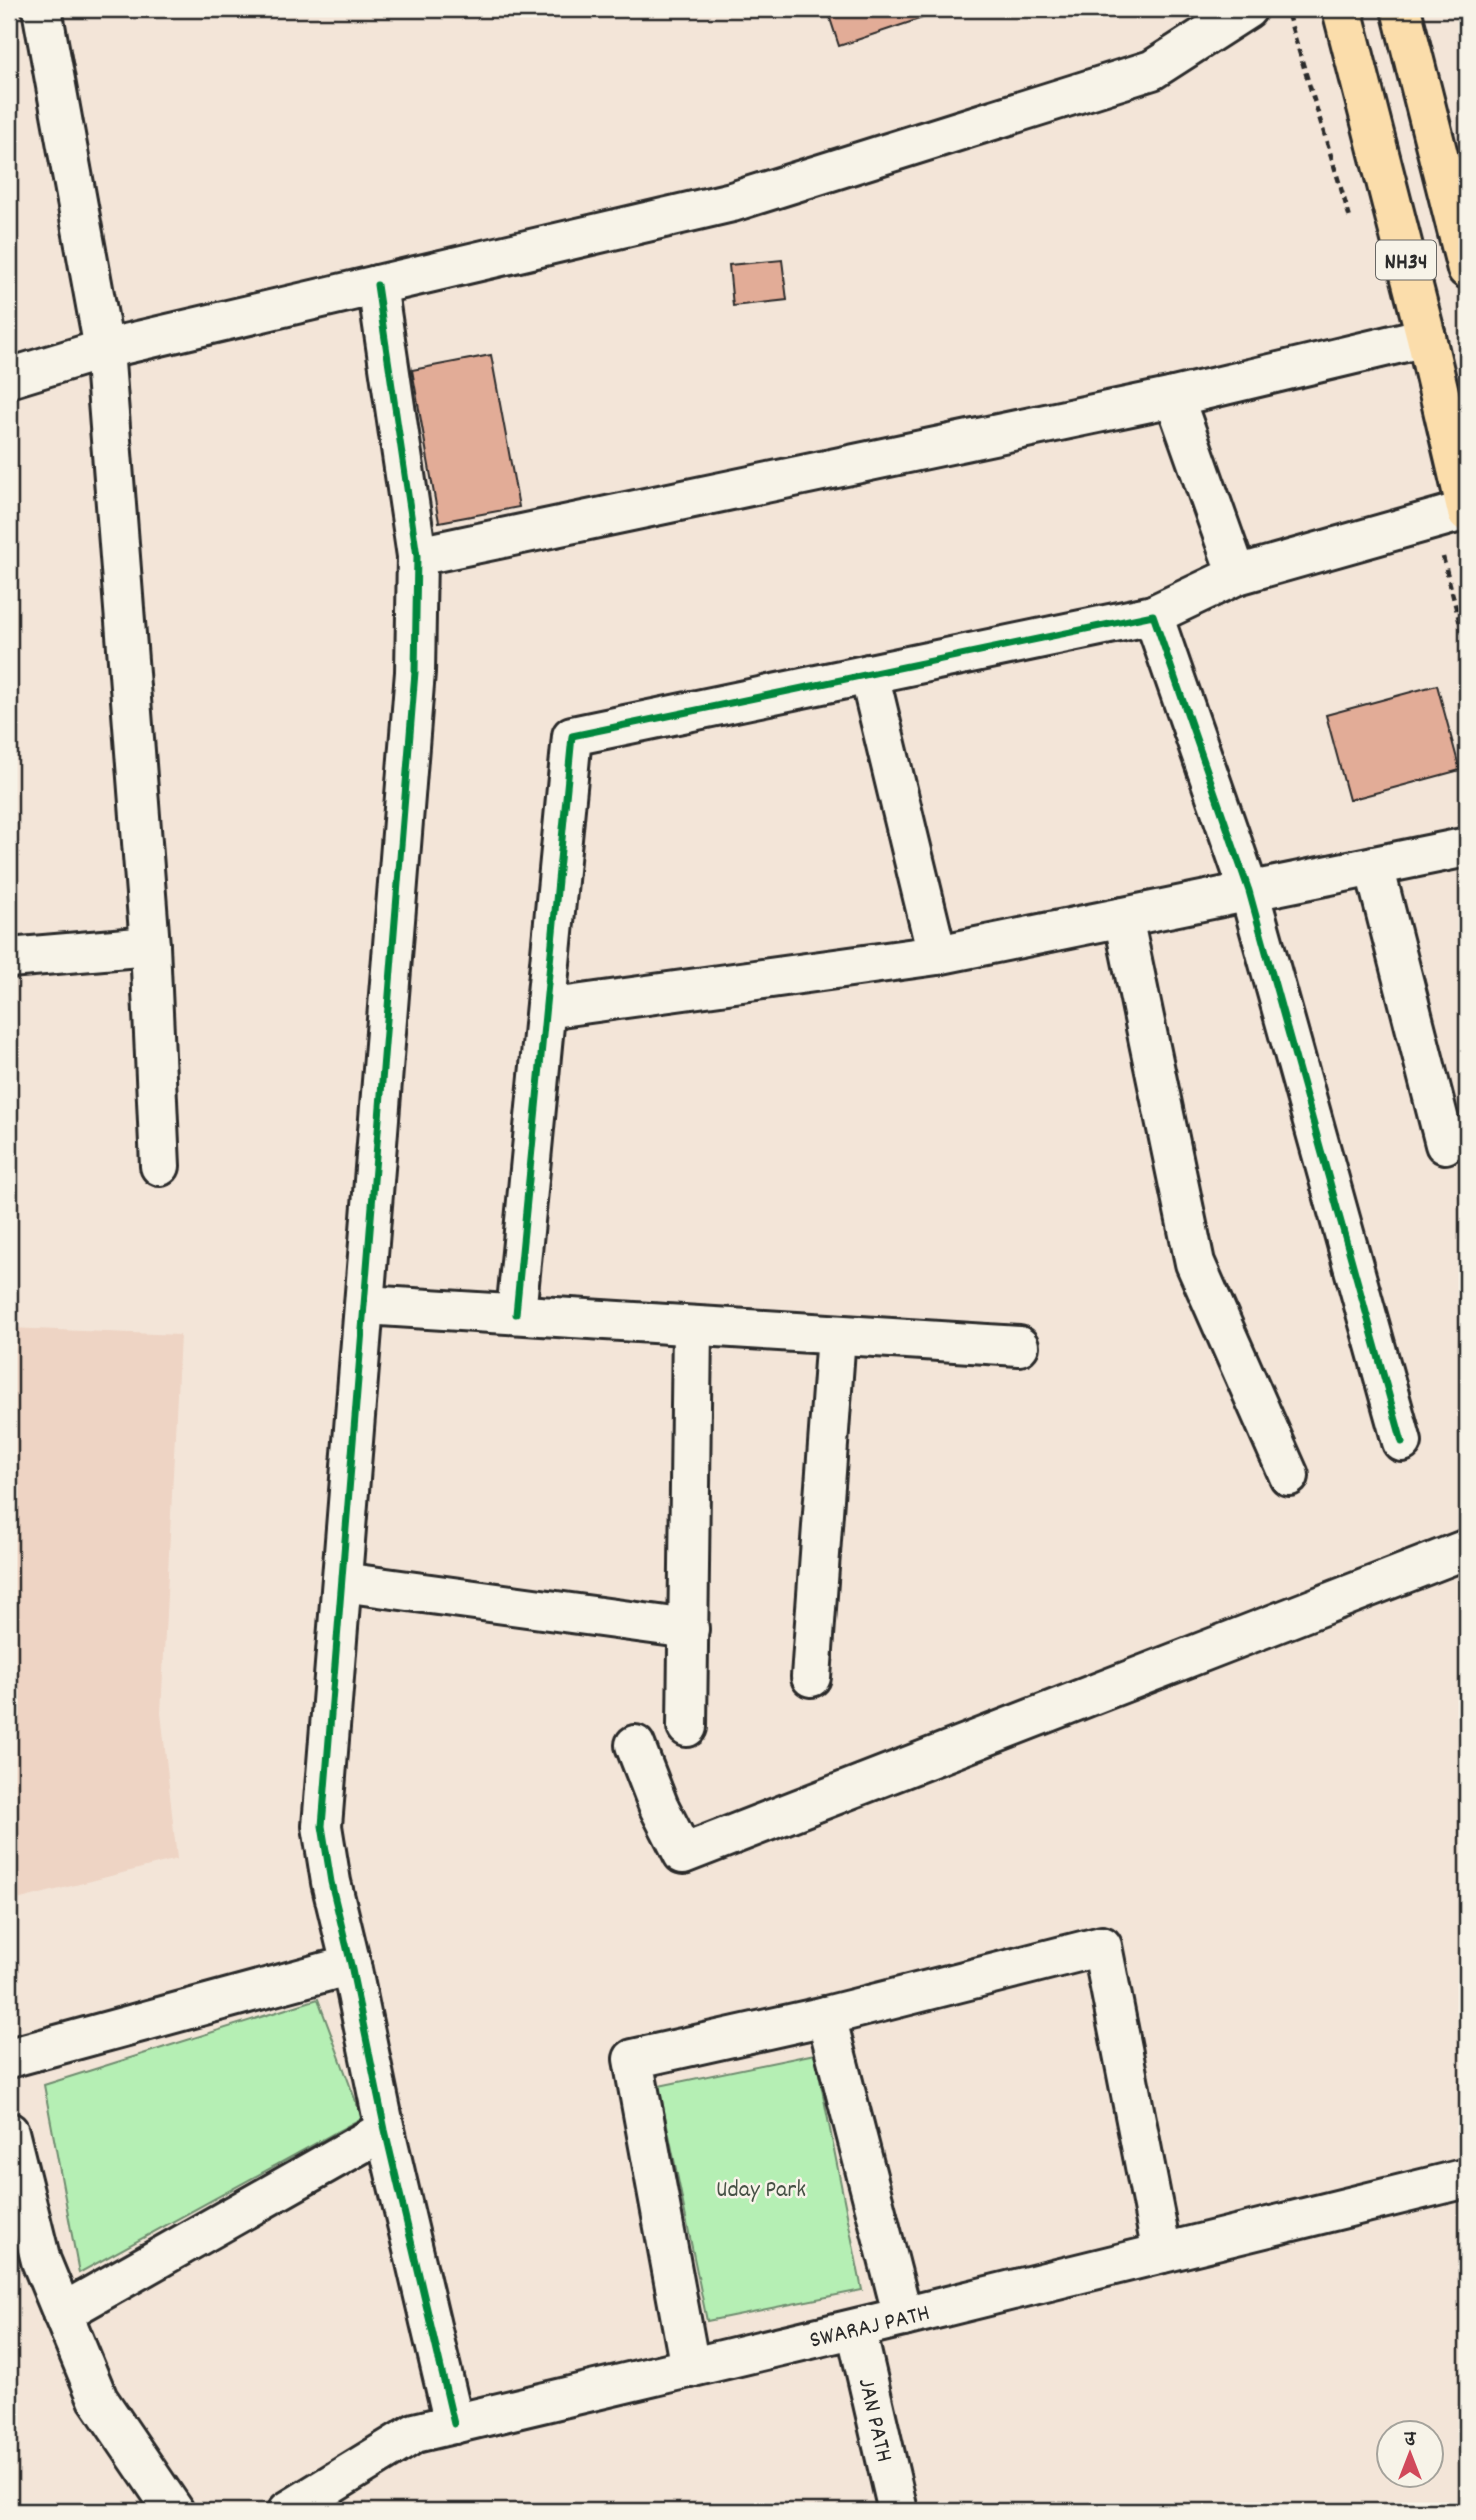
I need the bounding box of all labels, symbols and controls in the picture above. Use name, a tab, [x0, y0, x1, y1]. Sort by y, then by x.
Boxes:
road number: NH34	[1376, 241, 1436, 280]
park label: Uday Park	[716, 2174, 806, 2208]
street label: SWARAJ PATH	[806, 2297, 934, 2359]
street label: JAN PATH	[848, 2375, 900, 2466]
north arrow	[1374, 2418, 1444, 2488]
text: उ	[1404, 2427, 1417, 2454]

